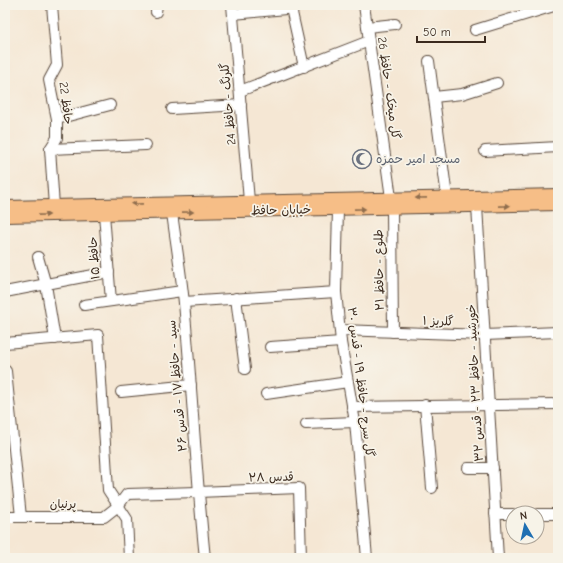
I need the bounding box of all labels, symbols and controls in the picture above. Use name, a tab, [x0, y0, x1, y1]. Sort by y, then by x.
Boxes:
scale bar	[417, 18, 485, 44]
text: 50 m	[423, 25, 451, 39]
street label: گل میخک - حافظ 26	[375, 36, 403, 140]
street label: گلرنگ - حافظ 24	[217, 62, 239, 146]
street label: حافظ 22	[56, 81, 76, 125]
mosque icon: مسجد امیر حمزه	[351, 148, 373, 170]
place label: مسجد امیر حمزه	[376, 152, 460, 167]
one-way arrow	[414, 195, 427, 201]
one-way arrow	[130, 201, 143, 207]
street label: خیابان حافظ	[251, 202, 311, 219]
one-way arrow	[498, 202, 510, 209]
one-way arrow	[354, 205, 366, 212]
one-way arrow	[182, 209, 195, 215]
one-way arrow	[38, 212, 50, 219]
street label: طلوع - حافظ ۲۱	[371, 229, 389, 311]
street label: حافظ ۱۵	[86, 236, 102, 280]
street label: خورشید - حافظ ۲۳ - قدس ۳۲	[464, 304, 486, 462]
street label: گل سرج - حافظ ۱۹ - قدس ۳۰	[343, 306, 377, 458]
street label: گلریز ۱	[422, 313, 454, 329]
street label: سید - حافظ ۱۷ - قدس ۲۶	[164, 319, 190, 453]
street label: قدس ۲۸	[248, 470, 294, 484]
street label: پرنیان	[50, 497, 76, 512]
north arrow	[505, 505, 545, 545]
text: N	[519, 509, 528, 523]

